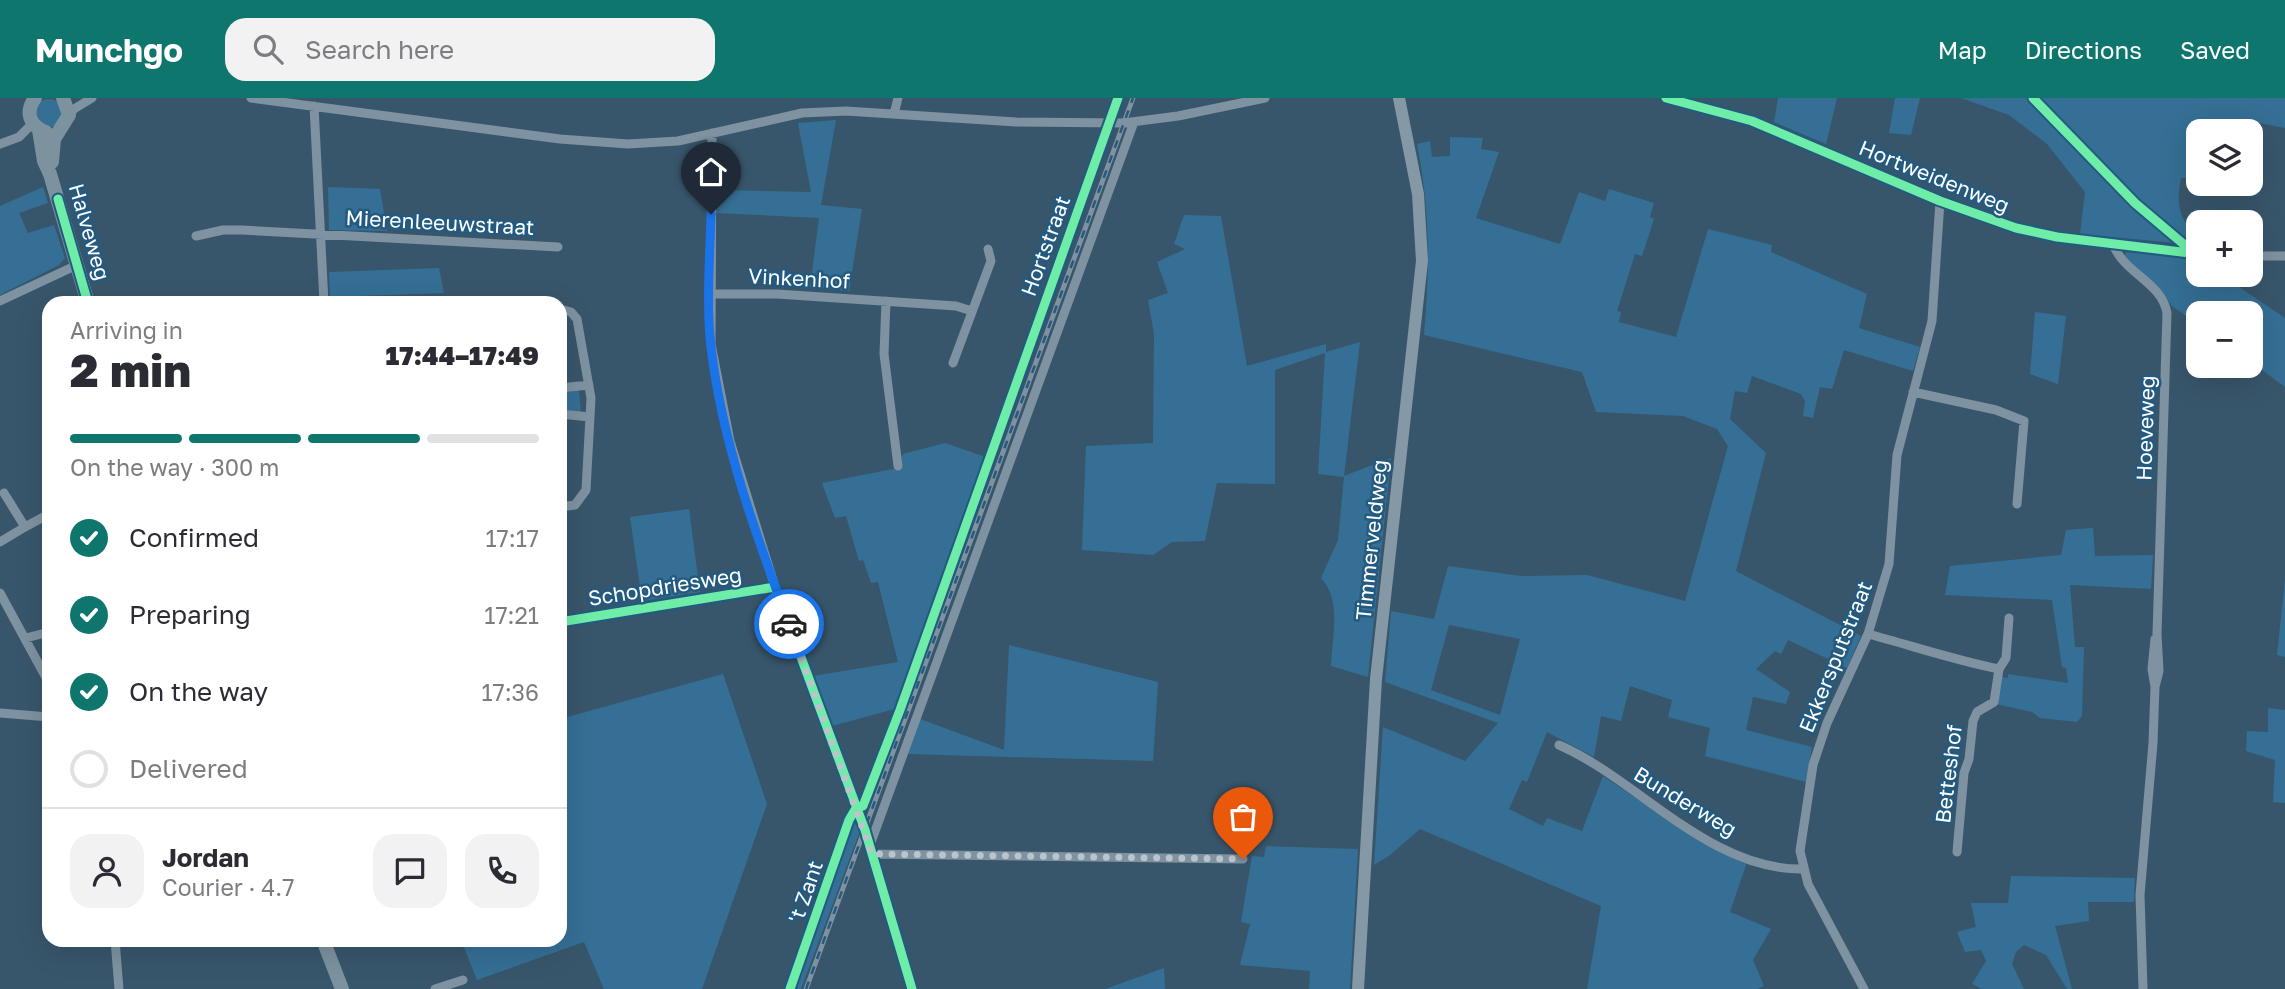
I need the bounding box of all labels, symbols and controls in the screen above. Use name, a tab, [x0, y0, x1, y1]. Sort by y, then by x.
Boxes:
search box	[225, 18, 715, 81]
text: Munchgo	[35, 30, 183, 69]
icon: search	[249, 30, 287, 68]
text: Search here	[305, 34, 454, 65]
text: Map	[1938, 35, 1987, 64]
text: Directions	[2025, 35, 2142, 64]
text: Saved	[2180, 35, 2250, 64]
map controls	[2186, 119, 2263, 378]
button: layers	[2186, 119, 2263, 196]
street label: Hortweidenweg	[1855, 134, 2013, 218]
pin	[681, 142, 741, 214]
icon: home	[692, 153, 730, 191]
street label: Halveweg	[64, 180, 116, 283]
street label: Hortstraat	[1015, 192, 1075, 299]
street label: Mierenleeuwstraat	[345, 204, 535, 240]
button: +	[2186, 210, 2263, 287]
street label: Vinkenhof	[747, 262, 851, 294]
button: −	[2186, 301, 2263, 378]
text: Arriving in	[70, 316, 183, 344]
text: 17:44–17:49	[386, 340, 539, 371]
text: 2 min	[70, 342, 191, 397]
street label: Hoeveweg	[2130, 375, 2160, 481]
text: On the way · 300 m	[70, 453, 279, 481]
street label: Timmerveldweg	[1350, 458, 1392, 622]
icon: check	[70, 519, 108, 557]
text: Confirmed	[129, 522, 259, 553]
text: 17:17	[485, 524, 539, 552]
street label: Schopdriesweg	[586, 561, 744, 611]
street label: Ekkersputstraat	[1793, 577, 1877, 736]
courier	[754, 589, 824, 659]
icon: check	[70, 596, 108, 634]
text: Preparing	[129, 599, 251, 630]
text: 17:21	[484, 601, 539, 629]
icon: car	[770, 605, 808, 643]
icon: check	[70, 673, 108, 711]
text: On the way	[129, 676, 268, 707]
text: 17:36	[481, 678, 539, 706]
street label: Betteshof	[1929, 723, 1967, 825]
text: Delivered	[129, 753, 248, 784]
street label: Bunderweg	[1629, 760, 1742, 842]
pin	[1213, 787, 1273, 859]
icon: bag	[1224, 798, 1262, 836]
button: person	[70, 834, 144, 908]
button: chat	[373, 834, 447, 908]
button: phone	[465, 834, 539, 908]
text: Jordan	[162, 842, 249, 873]
street label: 't Zant	[782, 857, 828, 926]
text: Courier · 4.7	[162, 873, 294, 901]

